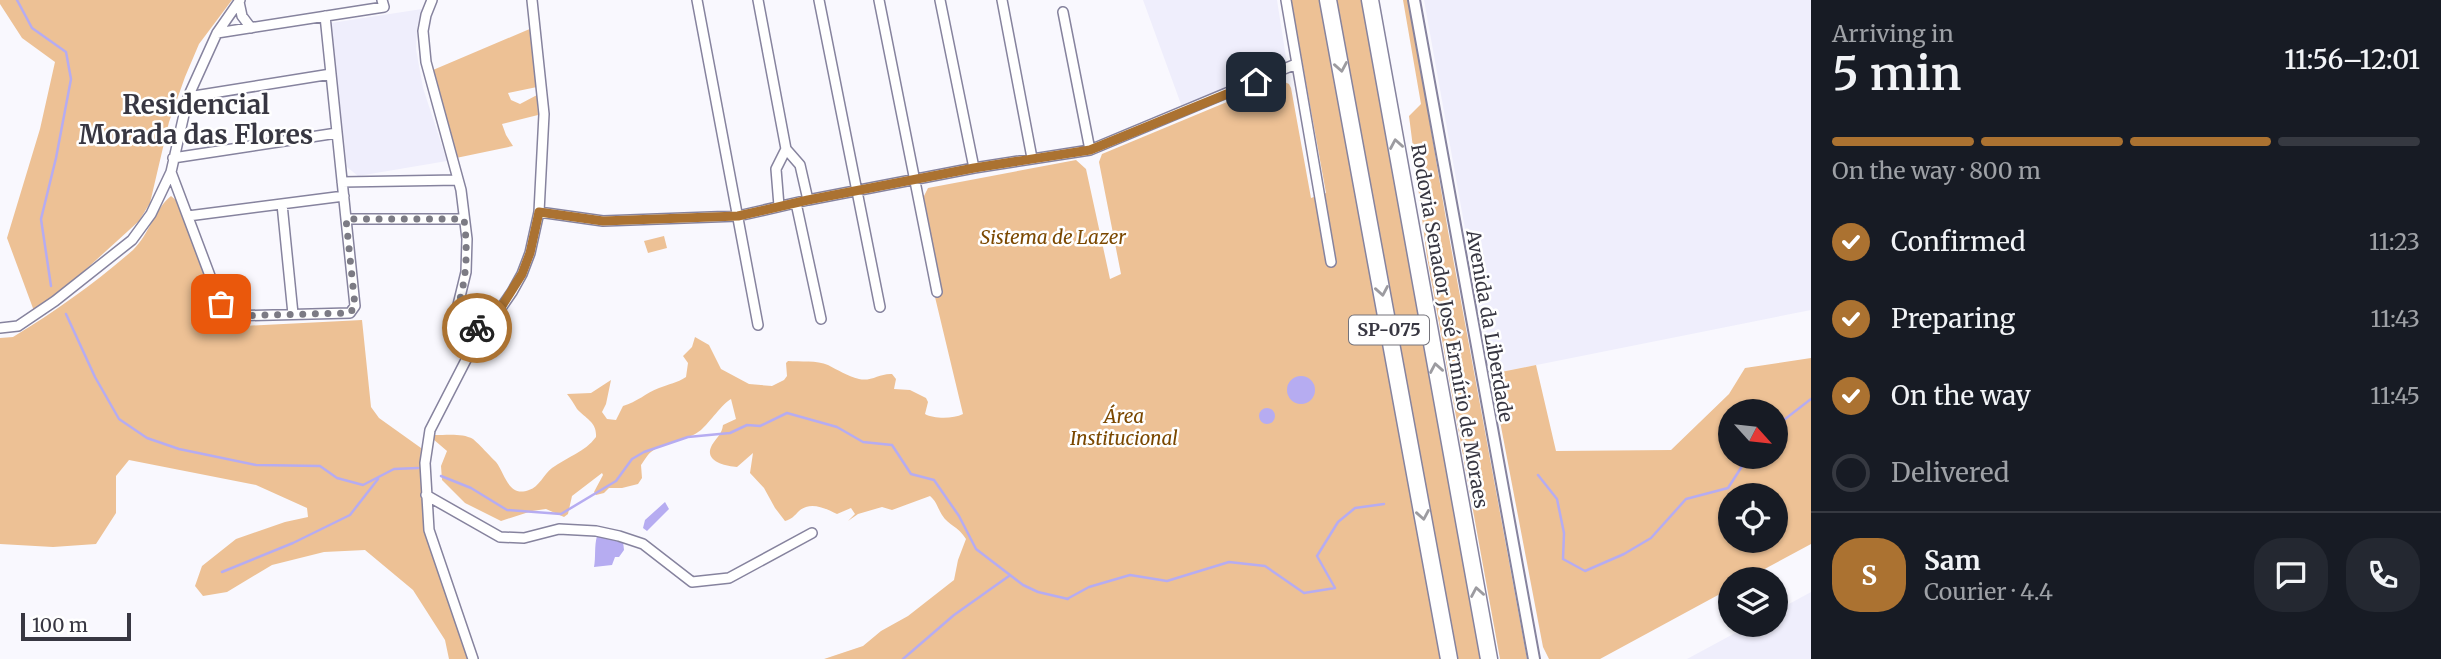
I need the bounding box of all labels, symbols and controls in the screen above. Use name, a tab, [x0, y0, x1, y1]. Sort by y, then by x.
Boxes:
text: Arriving in	[1832, 19, 1954, 48]
text: 11:56–12:01	[2284, 43, 2420, 76]
text: 5 min	[1832, 45, 1962, 103]
pin	[1226, 52, 1286, 112]
one-way arrow	[1333, 61, 1348, 73]
icon: home	[1237, 63, 1275, 101]
district label: Residencial Morada das Flores	[79, 88, 313, 151]
one-way arrow	[1389, 138, 1404, 150]
street label: Rodovia Senador José Ermírio de Moraes	[1406, 142, 1494, 510]
text: On the way · 800 m	[1832, 156, 2041, 185]
icon: check	[1832, 223, 1870, 261]
park label: Sistema de Lazer	[980, 225, 1126, 249]
text: Confirmed	[1891, 225, 2026, 258]
street label: Avenida da Liberdade	[1461, 227, 1519, 424]
text: 11:23	[2369, 227, 2420, 256]
pin	[191, 274, 251, 334]
icon: bag	[202, 285, 240, 323]
one-way arrow	[1374, 285, 1389, 297]
courier	[442, 293, 512, 363]
icon: check	[1832, 300, 1870, 338]
text: Preparing	[1891, 302, 2015, 335]
text: 11:43	[2371, 304, 2420, 333]
icon: bike	[458, 309, 496, 347]
road number: SP-075	[1349, 316, 1429, 344]
one-way arrow	[1430, 362, 1445, 374]
icon: check	[1832, 377, 1870, 415]
text: On the way	[1891, 379, 2031, 412]
text: 11:45	[2370, 381, 2420, 410]
north arrow	[1718, 399, 1788, 469]
map controls	[1718, 399, 1788, 637]
park label: Área Institucional	[1070, 404, 1178, 450]
text: Delivered	[1891, 456, 2010, 489]
button: locate	[1718, 483, 1788, 553]
one-way arrow	[1415, 509, 1430, 521]
button: chat	[2254, 538, 2328, 612]
button: phone	[2346, 538, 2420, 612]
text: Sam	[1924, 544, 1981, 577]
text: S	[1861, 559, 1877, 592]
button: layers	[1718, 567, 1788, 637]
text: Courier · 4.4	[1924, 577, 2053, 606]
one-way arrow	[1470, 586, 1485, 598]
scale bar	[21, 610, 131, 642]
text: 100 m	[32, 613, 88, 637]

